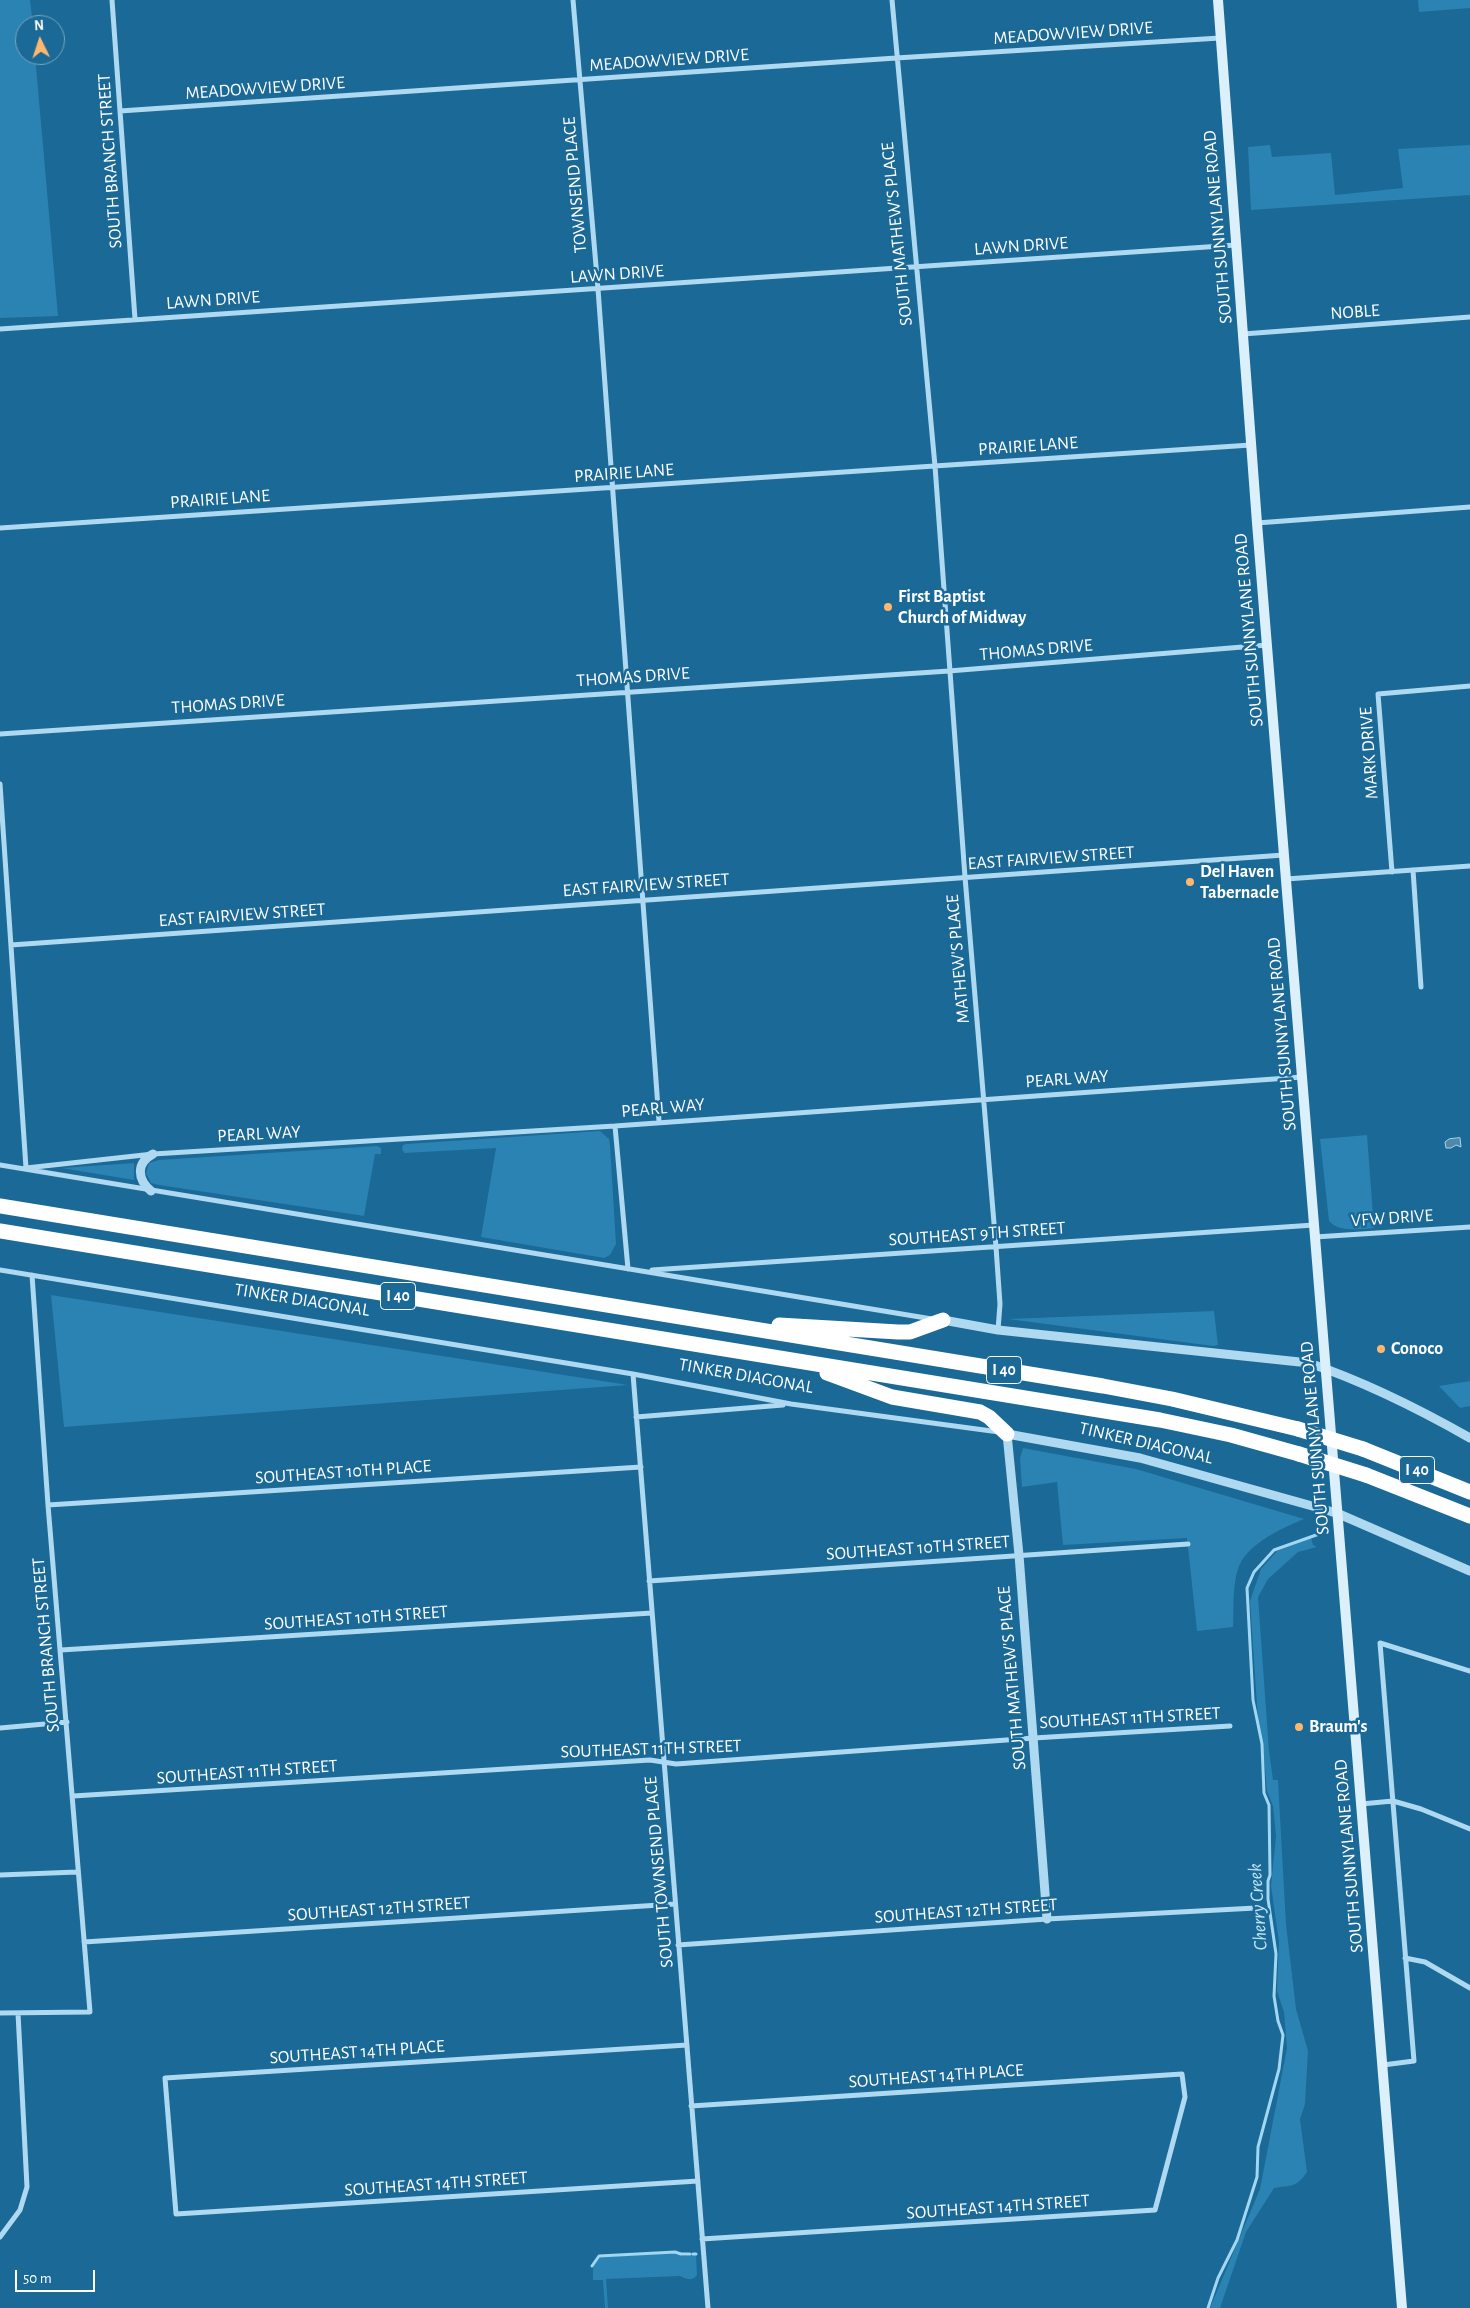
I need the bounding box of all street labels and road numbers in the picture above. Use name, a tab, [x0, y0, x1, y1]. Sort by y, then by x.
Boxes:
street label: MEADOWVIEW DRIVE	[993, 17, 1153, 49]
street label: MEADOWVIEW DRIVE	[589, 44, 749, 76]
street label: MEADOWVIEW DRIVE	[185, 72, 345, 104]
street label: SOUTH BRANCH STREET	[93, 73, 127, 249]
street label: TOWNSEND PLACE	[558, 116, 592, 254]
street label: SOUTH SUNNYLANE ROAD	[1199, 129, 1237, 325]
street label: SOUTH MATHEW'S PLACE	[877, 141, 917, 327]
street label: LAWN DRIVE	[973, 232, 1069, 260]
street label: LAWN DRIVE	[569, 260, 665, 288]
street label: LAWN DRIVE	[165, 286, 261, 314]
street label: NOBLE	[1330, 300, 1380, 324]
street label: PRAIRIE LANE	[977, 432, 1079, 460]
street label: PRAIRIE LANE	[573, 459, 675, 487]
street label: PRAIRIE LANE	[169, 485, 271, 513]
street label: SOUTH SUNNYLANE ROAD	[1230, 532, 1268, 728]
street label: THOMAS DRIVE	[979, 634, 1093, 666]
street label: THOMAS DRIVE	[576, 662, 690, 692]
street label: THOMAS DRIVE	[171, 689, 285, 719]
street label: MARK DRIVE	[1355, 706, 1383, 800]
street label: EAST FAIRVIEW STREET	[967, 841, 1135, 875]
street label: EAST FAIRVIEW STREET	[562, 868, 730, 902]
street label: MATHEW'S PLACE	[942, 894, 974, 1024]
street label: EAST FAIRVIEW STREET	[158, 898, 326, 932]
street label: SOUTH SUNNYLANE ROAD	[1263, 936, 1301, 1132]
street label: PEARL WAY	[1025, 1065, 1109, 1093]
street label: PEARL WAY	[620, 1094, 706, 1122]
street label: PEARL WAY	[217, 1121, 301, 1147]
street label: VFW DRIVE	[1350, 1204, 1434, 1232]
street label: SOUTHEAST 9TH STREET	[888, 1217, 1066, 1251]
street label: TINKER DIAGONAL	[233, 1279, 371, 1321]
road number: I 40	[380, 1282, 416, 1310]
street label: SOUTH SUNNYLANE ROAD	[1296, 1340, 1334, 1536]
street label: TINKER DIAGONAL	[677, 1354, 815, 1398]
road number: I 40	[986, 1356, 1022, 1384]
street label: TINKER DIAGONAL	[1077, 1417, 1215, 1469]
street label: SOUTHEAST 10TH PLACE	[254, 1455, 432, 1489]
road number: I 40	[1400, 1456, 1434, 1484]
street label: SOUTHEAST 10TH STREET	[825, 1531, 1011, 1565]
street label: SOUTH BRANCH STREET	[28, 1557, 64, 1733]
street label: SOUTH MATHEW'S PLACE	[993, 1585, 1031, 1771]
street label: SOUTHEAST 10TH STREET	[263, 1601, 449, 1635]
street label: SOUTHEAST 11TH STREET	[1039, 1702, 1221, 1734]
street label: SOUTHEAST 11TH STREET	[560, 1735, 742, 1763]
street label: SOUTHEAST 11TH STREET	[156, 1755, 338, 1789]
street label: SOUTH SUNNYLANE ROAD	[1330, 1758, 1368, 1954]
street label: SOUTH TOWNSEND PLACE	[640, 1775, 678, 1969]
street label: SOUTHEAST 12TH STREET	[287, 1892, 471, 1926]
street label: SOUTHEAST 12TH STREET	[874, 1894, 1058, 1928]
street label: SOUTHEAST 14TH PLACE	[269, 2035, 445, 2069]
street label: SOUTHEAST 14TH PLACE	[848, 2059, 1024, 2093]
street label: SOUTHEAST 14TH STREET	[344, 2167, 528, 2201]
street label: SOUTHEAST 14TH STREET	[906, 2190, 1090, 2224]

